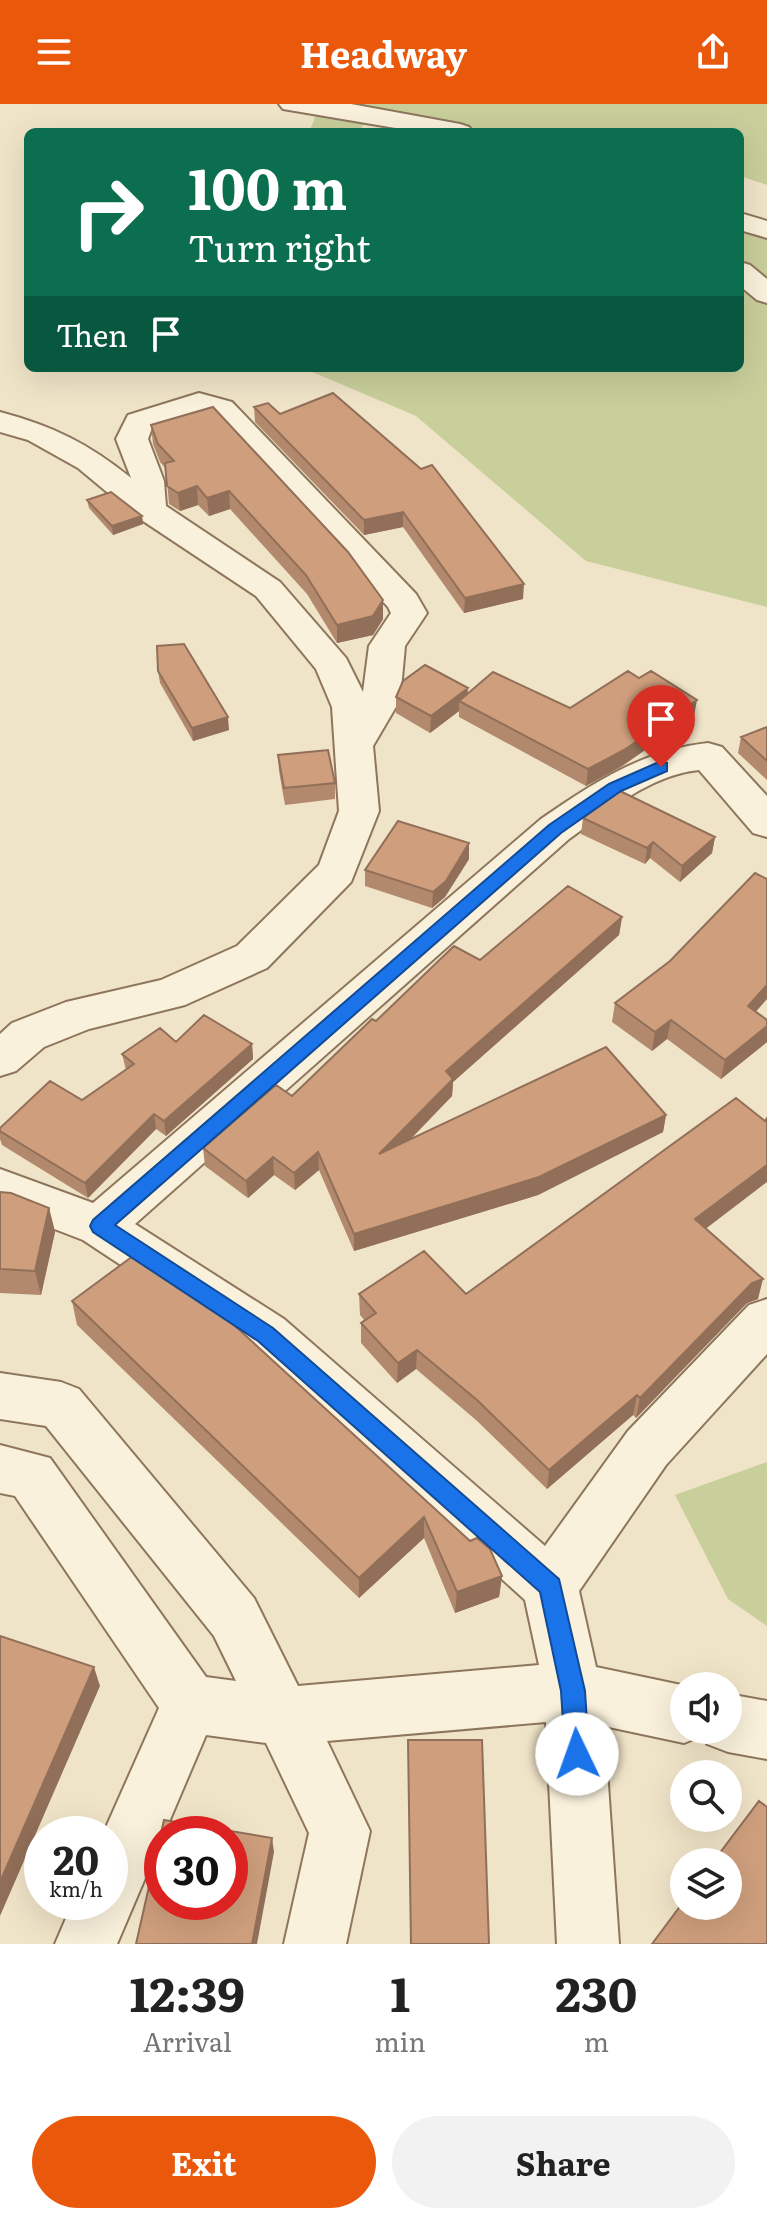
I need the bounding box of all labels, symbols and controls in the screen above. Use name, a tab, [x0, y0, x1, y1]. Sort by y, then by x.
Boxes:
text: Headway	[300, 26, 467, 79]
icon: menu	[32, 30, 76, 74]
icon: share	[691, 30, 735, 74]
text: 100 m	[188, 144, 347, 227]
icon: right	[56, 160, 160, 264]
text: Turn right	[188, 220, 371, 273]
text: Then	[56, 312, 128, 356]
icon: arrive	[144, 312, 188, 356]
pin	[627, 685, 695, 767]
icon: arrive	[639, 697, 683, 741]
map controls	[670, 1672, 742, 1920]
button: sound	[670, 1672, 742, 1744]
position arrow	[535, 1712, 619, 1796]
button: search	[670, 1760, 742, 1832]
speed limit sign: 30	[144, 1816, 248, 1920]
text: 20	[53, 1828, 99, 1887]
button: layers	[670, 1848, 742, 1920]
text: km/h	[49, 1873, 103, 1903]
text: 12:39	[130, 1956, 245, 2027]
text: 1	[390, 1956, 410, 2027]
text: 230	[555, 1956, 637, 2027]
text: Arrival	[143, 2021, 232, 2060]
text: min	[375, 2021, 426, 2060]
text: m	[584, 2021, 609, 2060]
button: Exit	[32, 2116, 376, 2208]
button: Share	[392, 2116, 735, 2208]

